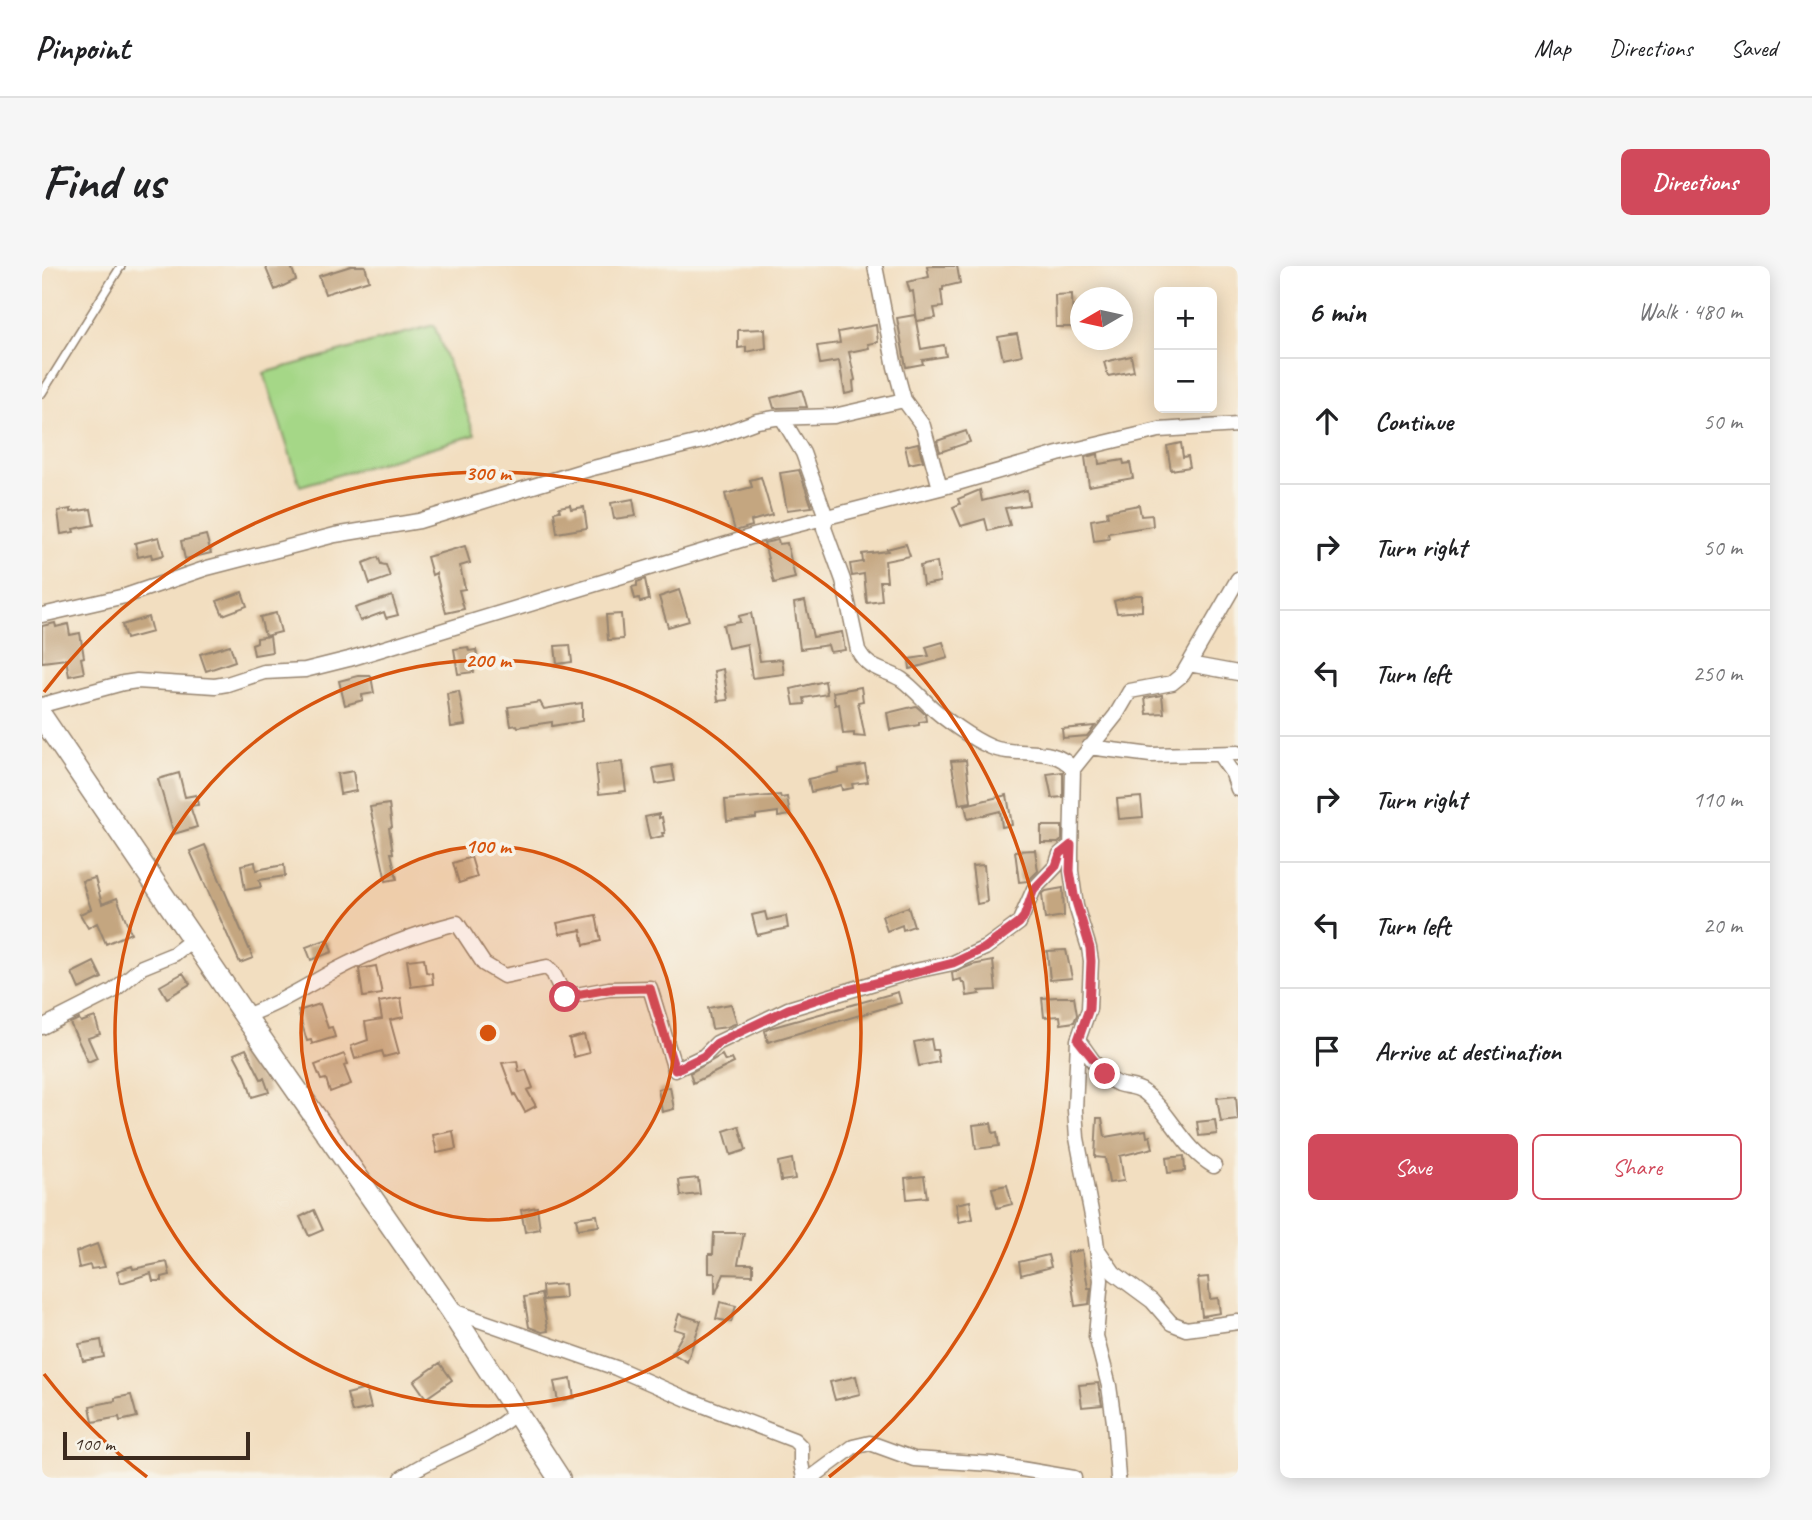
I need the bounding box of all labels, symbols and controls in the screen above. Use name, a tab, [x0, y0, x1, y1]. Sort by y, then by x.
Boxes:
text: Pinpoint	[35, 27, 129, 69]
text: Map	[1534, 33, 1571, 63]
text: Directions	[1609, 33, 1692, 63]
text: Saved	[1730, 33, 1777, 63]
button: Directions	[1621, 149, 1770, 215]
text: Find us	[42, 151, 164, 213]
north arrow	[1070, 287, 1133, 350]
map controls	[1154, 287, 1217, 413]
button: +	[1154, 287, 1217, 350]
text: 6 min	[1308, 293, 1366, 331]
text: Walk · 480 m	[1638, 297, 1742, 326]
button: −	[1154, 350, 1217, 413]
icon: ahead	[1308, 402, 1346, 440]
text: Continue	[1375, 405, 1453, 438]
text: 50 m	[1703, 407, 1742, 436]
text: 300 m	[465, 460, 513, 486]
icon: right	[1308, 528, 1346, 566]
text: Turn right	[1375, 531, 1466, 564]
text: 50 m	[1703, 533, 1742, 562]
text: 200 m	[465, 647, 513, 673]
icon: left	[1308, 654, 1346, 692]
text: Turn left	[1375, 657, 1450, 690]
text: 250 m	[1693, 659, 1742, 688]
icon: right	[1308, 780, 1346, 818]
text: Turn right	[1375, 783, 1466, 816]
text: 110 m	[1693, 785, 1742, 814]
text: 100 m	[465, 833, 513, 859]
icon: left	[1308, 906, 1346, 944]
text: Turn left	[1375, 909, 1450, 942]
text: 20 m	[1703, 911, 1742, 940]
route start	[549, 981, 580, 1012]
centre of rings	[476, 1021, 500, 1045]
icon: arrive	[1308, 1032, 1346, 1070]
text: Arrive at destination	[1375, 1035, 1561, 1068]
route end	[1089, 1058, 1120, 1089]
button: Save	[1308, 1134, 1518, 1200]
button: Share	[1532, 1134, 1742, 1200]
scale bar	[63, 1429, 250, 1461]
text: 100 m	[74, 1432, 115, 1456]

